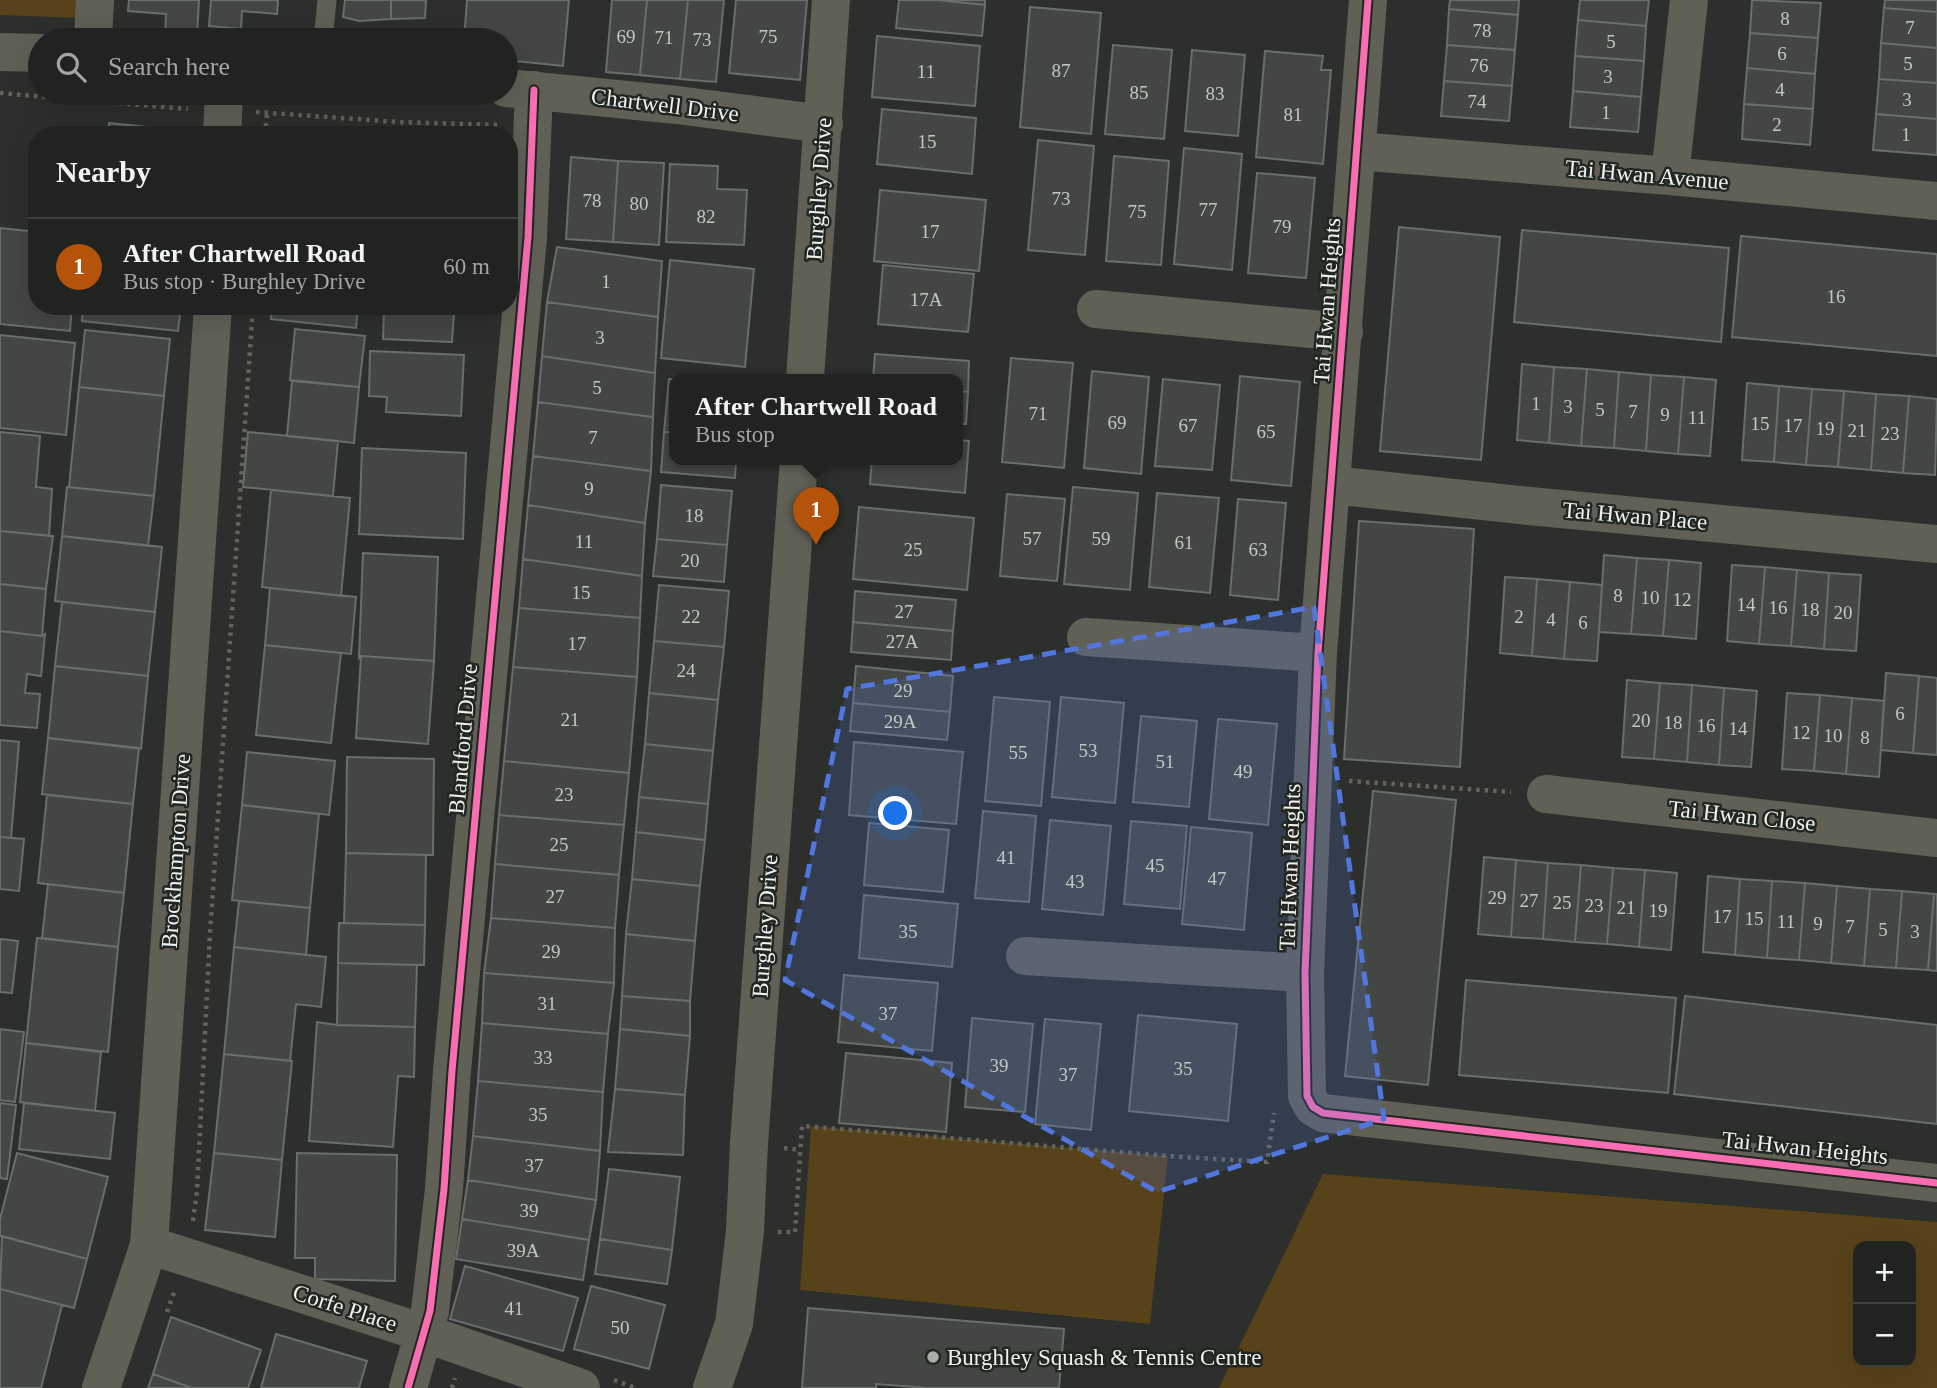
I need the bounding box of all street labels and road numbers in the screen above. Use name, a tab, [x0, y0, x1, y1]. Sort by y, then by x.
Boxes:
street label: Chartwell Drive	[590, 84, 740, 126]
street label: Burghley Drive	[802, 117, 836, 261]
street label: Tai Hwan Avenue	[1564, 155, 1730, 195]
street label: Tai Hwan Heights	[1309, 217, 1345, 385]
street label: Tai Hwan Place	[1562, 497, 1708, 535]
street label: Blandford Drive	[444, 663, 482, 815]
street label: Brockhampton Drive	[157, 753, 195, 949]
street label: Tai Hwan Heights	[1275, 783, 1305, 951]
street label: Tai Hwan Close	[1667, 796, 1817, 836]
street label: Burghley Drive	[748, 854, 782, 998]
street label: Tai Hwan Heights	[1721, 1127, 1889, 1169]
street label: Corfe Place	[290, 1279, 400, 1337]

